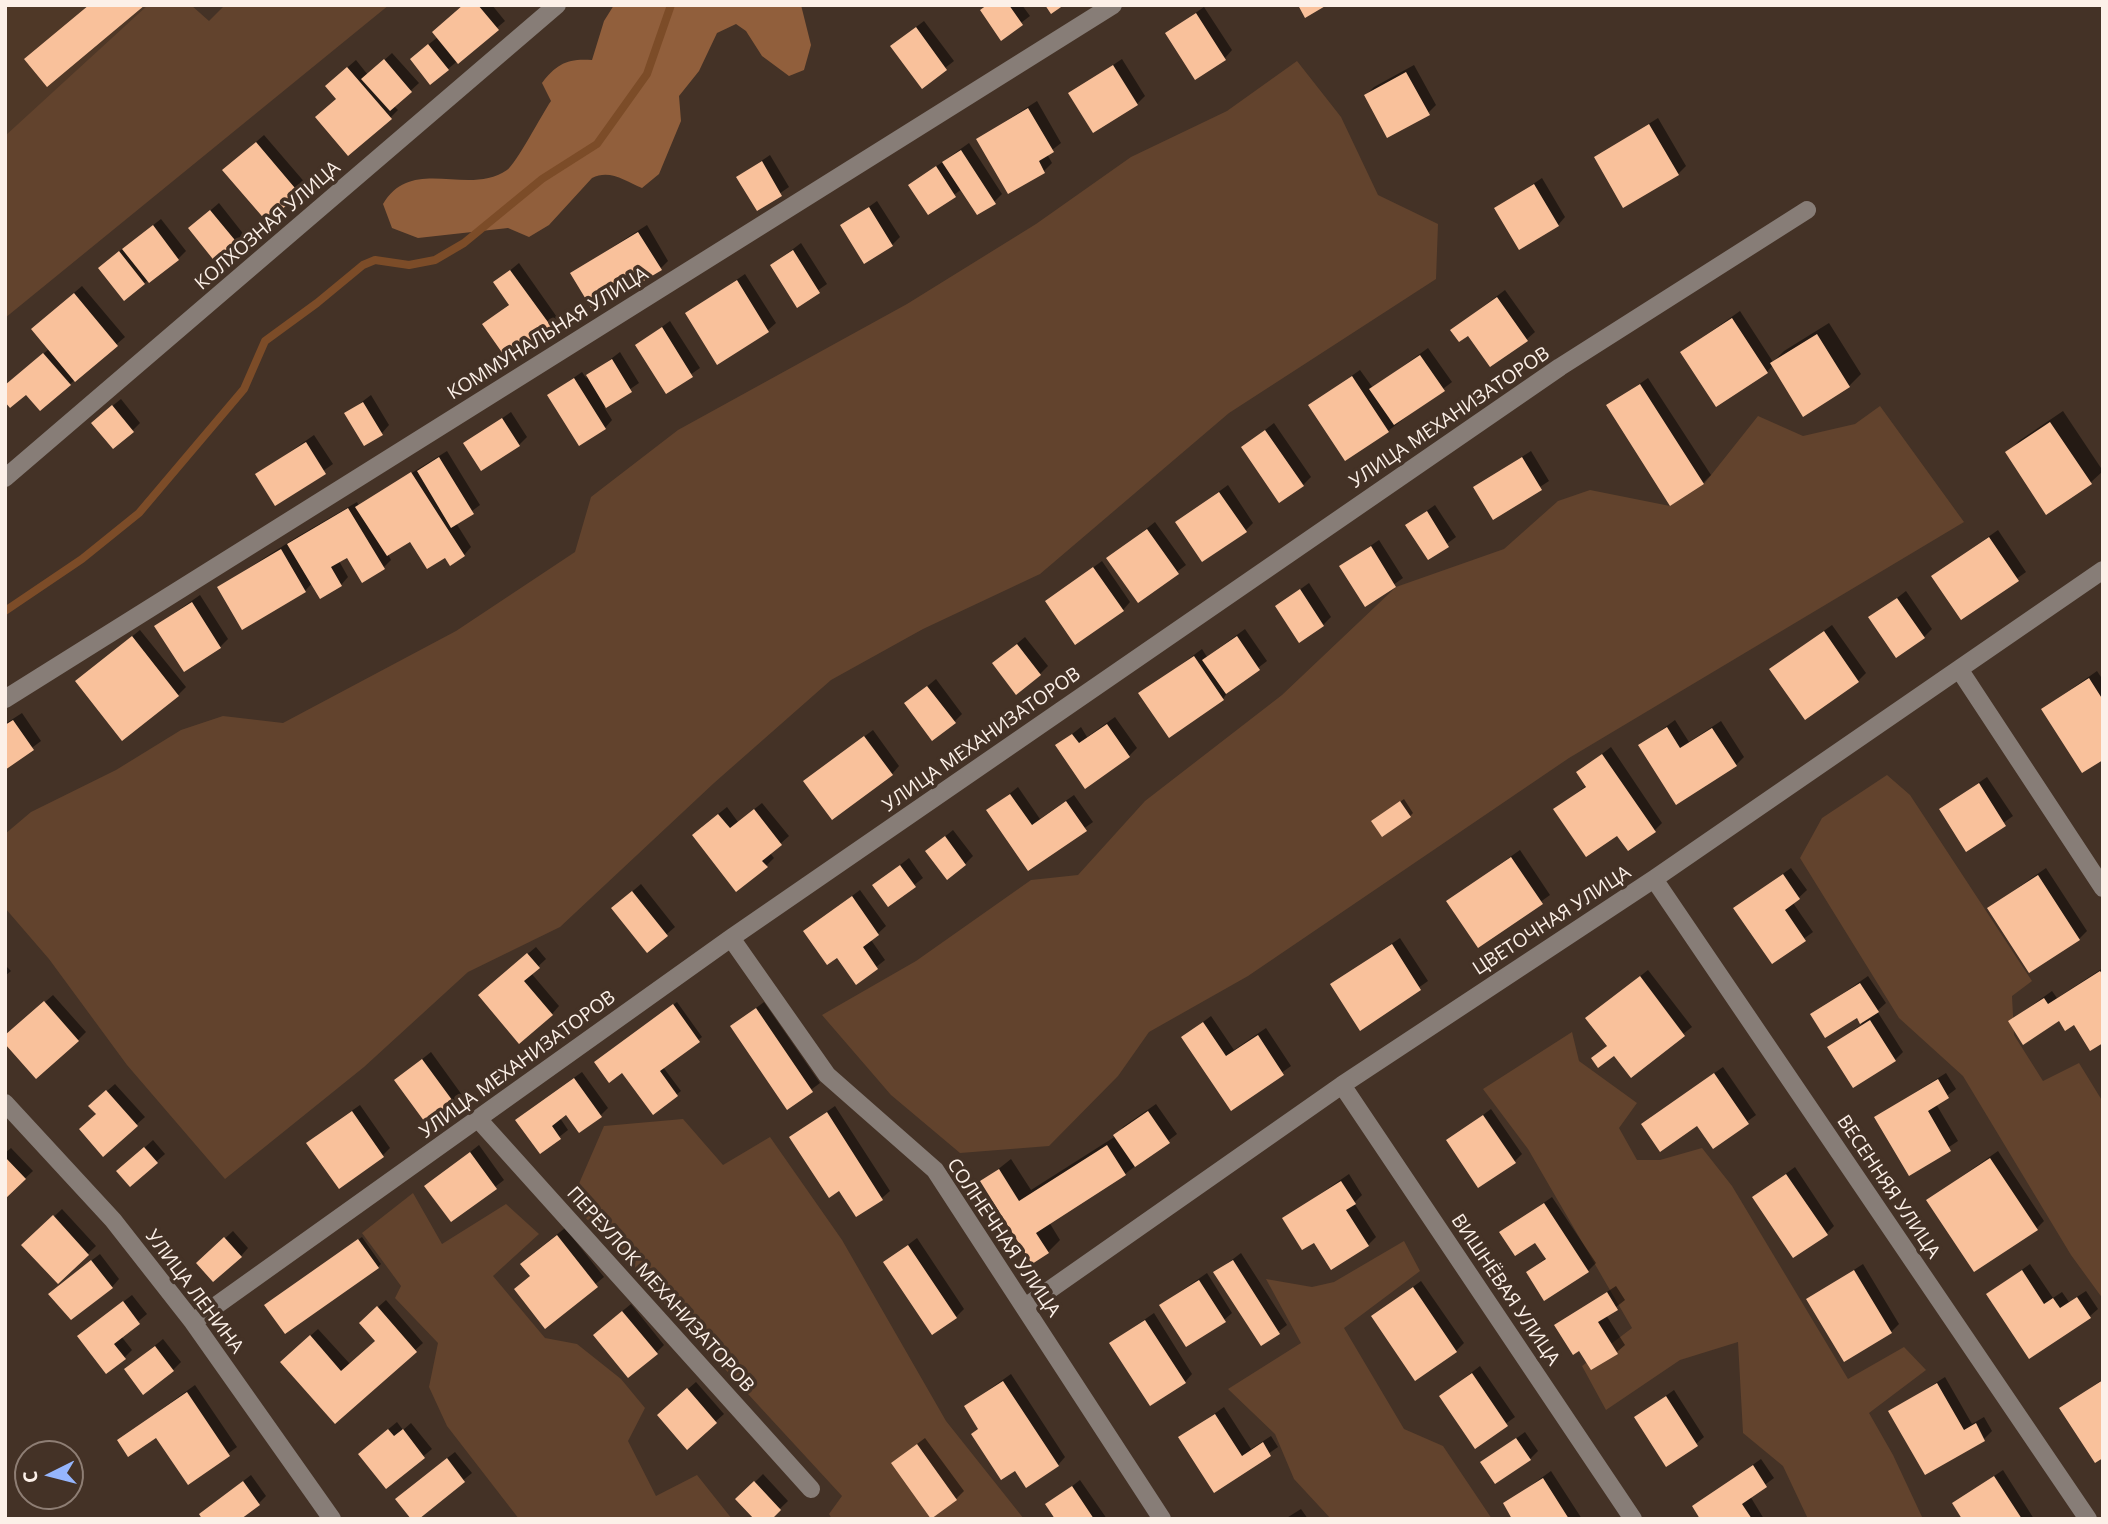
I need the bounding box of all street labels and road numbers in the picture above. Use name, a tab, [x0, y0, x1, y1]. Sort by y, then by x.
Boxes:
street label: КОЛХОЗНАЯ УЛИЦА	[191, 157, 345, 295]
street label: КОММУНАЛЬНАЯ УЛИЦА	[443, 263, 653, 405]
street label: УЛИЦА МЕХАНИЗАТОРОВ	[1346, 342, 1554, 494]
street label: УЛИЦА МЕХАНИЗАТОРОВ	[879, 663, 1085, 817]
street label: ЦВЕТОЧНАЯ УЛИЦА	[1469, 861, 1635, 981]
street label: УЛИЦА МЕХАНИЗАТОРОВ	[416, 986, 620, 1144]
street label: ВЕСЕННЯЯ УЛИЦА	[1832, 1111, 1944, 1263]
street label: СОЛНЕЧНАЯ УЛИЦА	[941, 1154, 1065, 1322]
street label: ПЕРЕУЛОК МЕХАНИЗАТОРОВ	[562, 1183, 758, 1397]
street label: ВИШНЁВАЯ УЛИЦА	[1446, 1210, 1564, 1370]
street label: УЛИЦА ЛЕНИНА	[140, 1226, 248, 1358]

